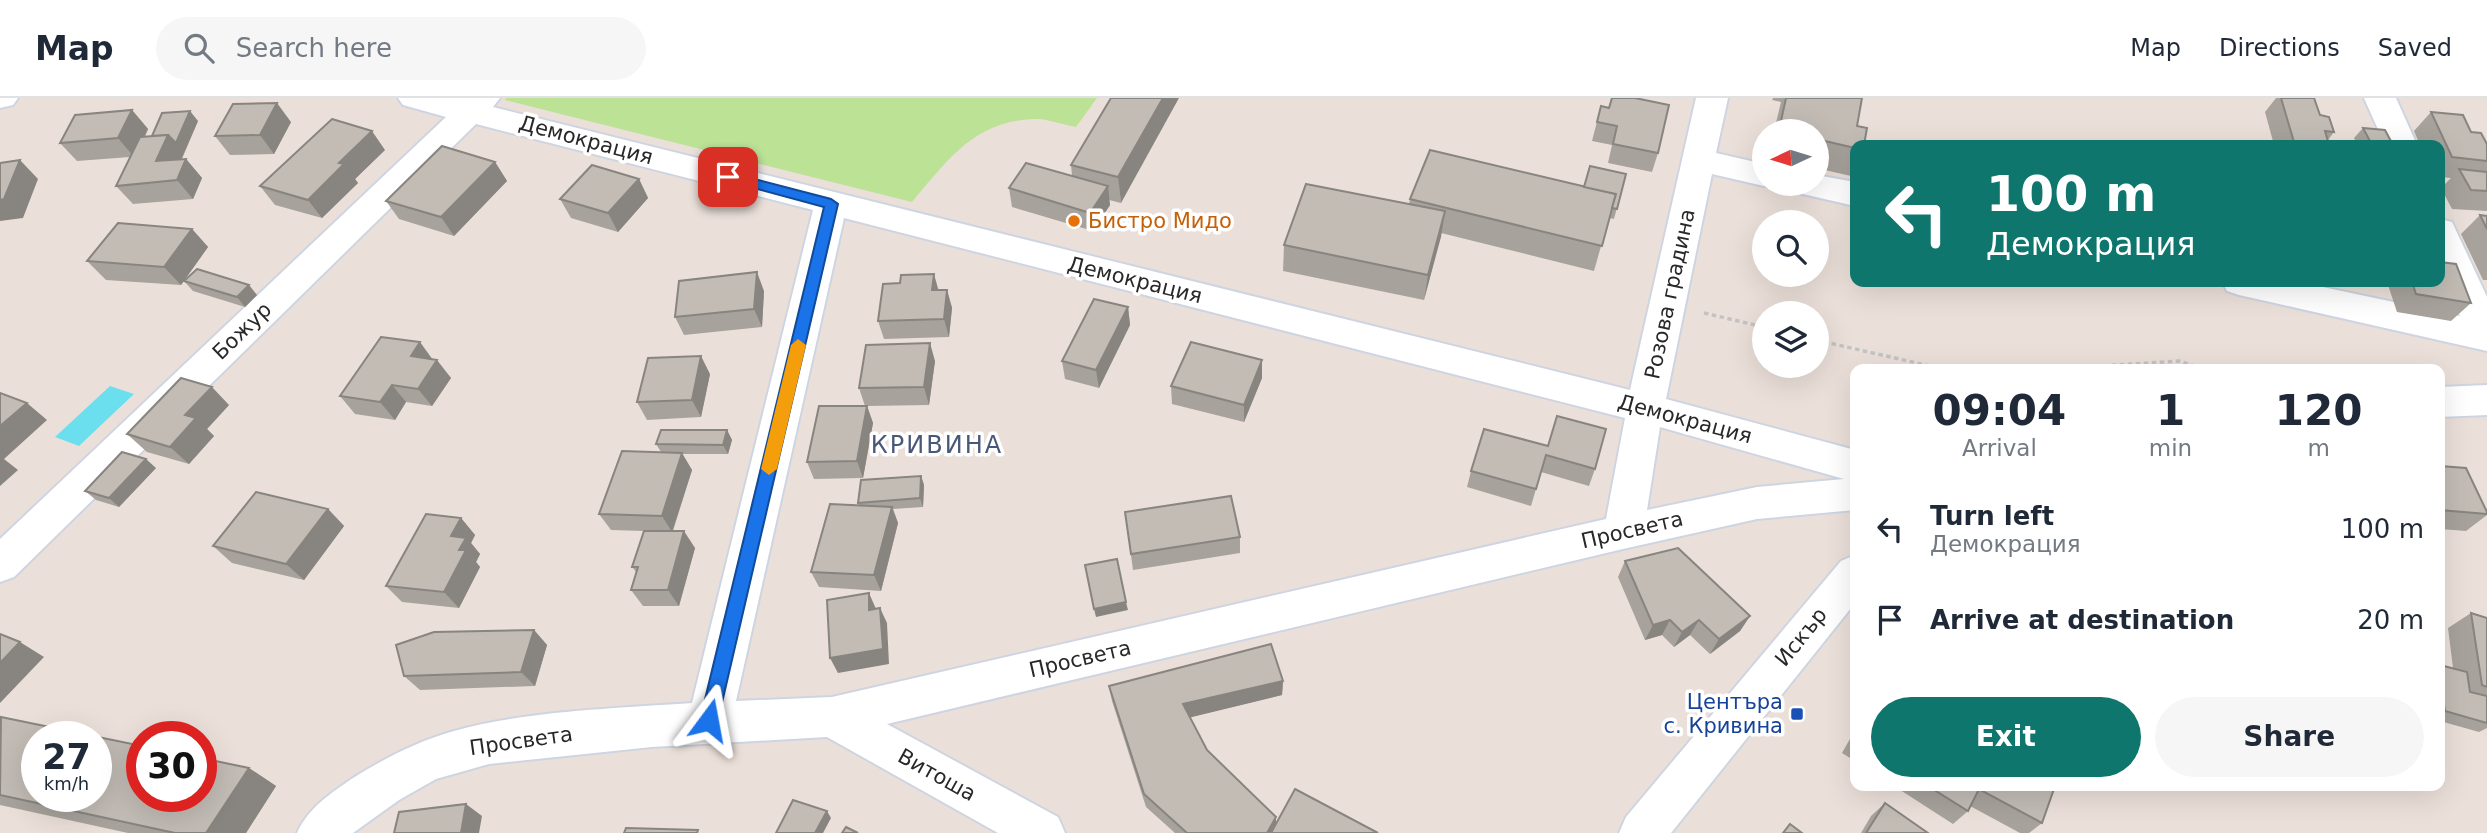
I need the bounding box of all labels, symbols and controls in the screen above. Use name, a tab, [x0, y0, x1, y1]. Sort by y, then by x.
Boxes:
search box	[156, 17, 646, 80]
text: Map	[35, 29, 114, 68]
icon: search	[180, 29, 218, 67]
text: Search here	[236, 33, 392, 63]
text: Map	[2130, 34, 2181, 62]
text: Directions	[2219, 34, 2340, 62]
text: Saved	[2378, 34, 2452, 62]
street label: Демокрация	[516, 111, 656, 169]
north arrow	[1752, 119, 1829, 196]
map controls	[1752, 119, 1829, 378]
pin	[698, 147, 758, 207]
icon: arrive	[709, 158, 747, 196]
text: 100 m	[1986, 166, 2156, 223]
icon: left	[1871, 168, 1962, 259]
street label: Розова градина	[1640, 207, 1700, 381]
place label: Бистро Мидо	[1088, 209, 1232, 233]
button: search	[1752, 210, 1829, 287]
marker: Бистро Мидо	[1066, 213, 1082, 229]
text: Демокрация	[1986, 225, 2195, 263]
street label: Демокрация	[1065, 252, 1205, 308]
street label: Божур	[208, 297, 276, 365]
button: layers	[1752, 301, 1829, 378]
text: 09:04	[1933, 386, 2066, 435]
text: 1	[2156, 386, 2185, 435]
text: 120	[2275, 386, 2362, 435]
street label: Демокрация	[1615, 390, 1755, 448]
district label: КРИВИНА	[871, 431, 1003, 459]
text: Arrival	[1962, 435, 2037, 461]
text: min	[2149, 435, 2192, 461]
text: m	[2307, 435, 2330, 461]
text: Turn left	[1930, 501, 2054, 531]
street label: Просвета	[1579, 507, 1685, 553]
icon: left	[1871, 510, 1909, 548]
text: 100 m	[2341, 514, 2424, 544]
text: Демокрация	[1930, 531, 2081, 557]
icon: arrive	[1871, 601, 1909, 639]
street label: Искър	[1770, 603, 1832, 671]
text: Arrive at destination	[1930, 605, 2234, 635]
text: 20 m	[2357, 605, 2424, 635]
street label: Просвета	[1027, 636, 1133, 682]
position arrow	[672, 683, 746, 757]
place label: Центъра с. Кривина	[1664, 690, 1783, 738]
button: Exit	[1871, 697, 2141, 777]
button: Share	[2155, 697, 2424, 777]
marker: Центъра с. Кривина	[1789, 706, 1805, 722]
speed limit sign: 30	[126, 721, 217, 812]
street label: Просвета	[468, 722, 574, 760]
text: 27	[42, 737, 91, 777]
street label: Витоша	[894, 744, 980, 806]
text: km/h	[44, 773, 89, 794]

